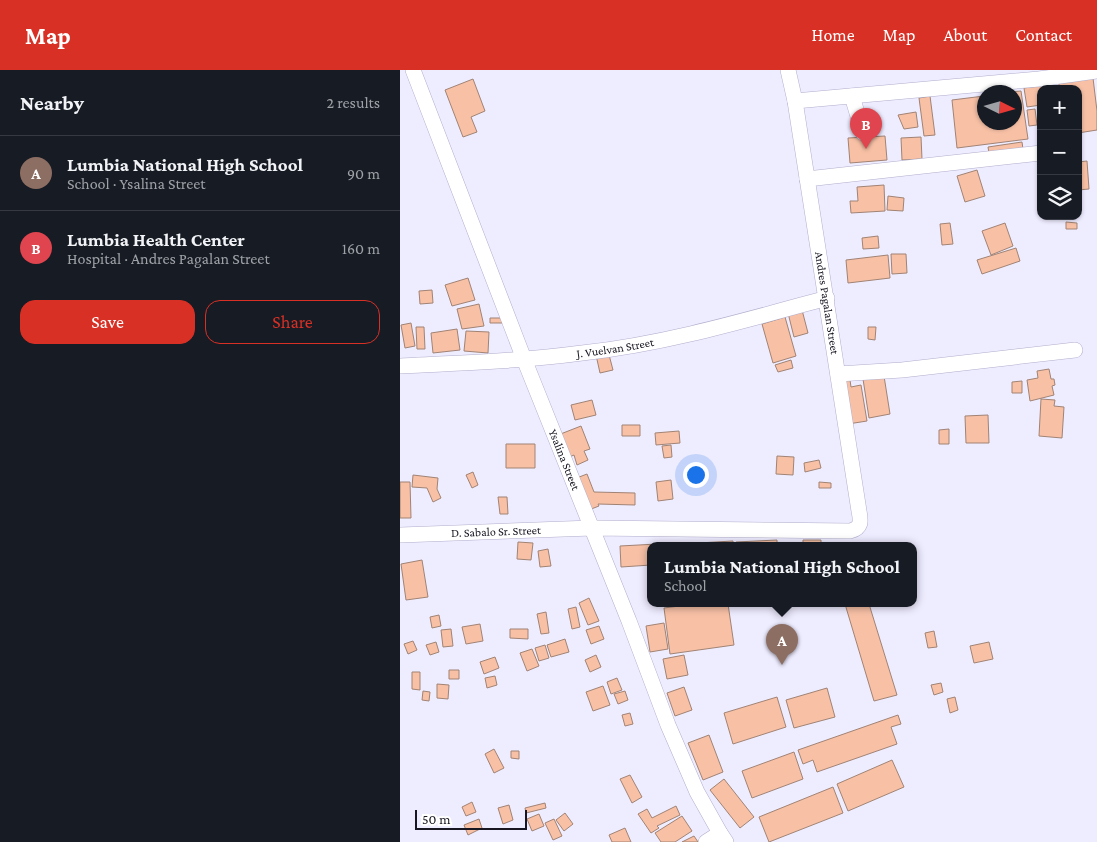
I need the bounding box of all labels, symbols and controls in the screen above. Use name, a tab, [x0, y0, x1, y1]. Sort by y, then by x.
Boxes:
text: Map	[25, 22, 71, 49]
text: Home	[812, 25, 855, 45]
text: Map	[883, 25, 915, 45]
text: About	[943, 25, 987, 45]
text: Contact	[1015, 25, 1072, 45]
north arrow	[977, 85, 1022, 130]
map controls	[1037, 85, 1082, 220]
button: +	[1037, 85, 1082, 130]
text: Nearby	[20, 91, 84, 115]
text: 2 results	[327, 94, 380, 111]
pin: B	[850, 108, 882, 149]
button: −	[1037, 130, 1082, 175]
text: Lumbia National High School	[67, 154, 303, 175]
text: A	[31, 165, 41, 182]
text: 90 m	[347, 165, 380, 182]
text: School · Ysalina Street	[67, 175, 206, 192]
button: layers	[1037, 175, 1082, 220]
text: Lumbia Health Center	[67, 229, 245, 250]
text: B	[31, 240, 41, 257]
text: 160 m	[342, 240, 380, 257]
text: Hospital · Andres Pagalan Street	[67, 250, 270, 267]
street label: Andres Pagalan Street	[812, 251, 842, 356]
button: Save	[20, 300, 195, 344]
button: Share	[205, 300, 380, 344]
street label: J. Vuelvan Street	[575, 335, 656, 361]
street label: Ysalina Street	[546, 427, 583, 493]
your location	[683, 462, 709, 488]
street label: D. Sabalo Sr. Street	[451, 523, 542, 540]
popup	[647, 542, 917, 607]
text: Lumbia National High School	[664, 556, 900, 577]
text: School	[664, 577, 707, 594]
pin: A	[766, 624, 798, 665]
scale bar	[415, 807, 528, 830]
text: 50 m	[422, 811, 450, 827]

